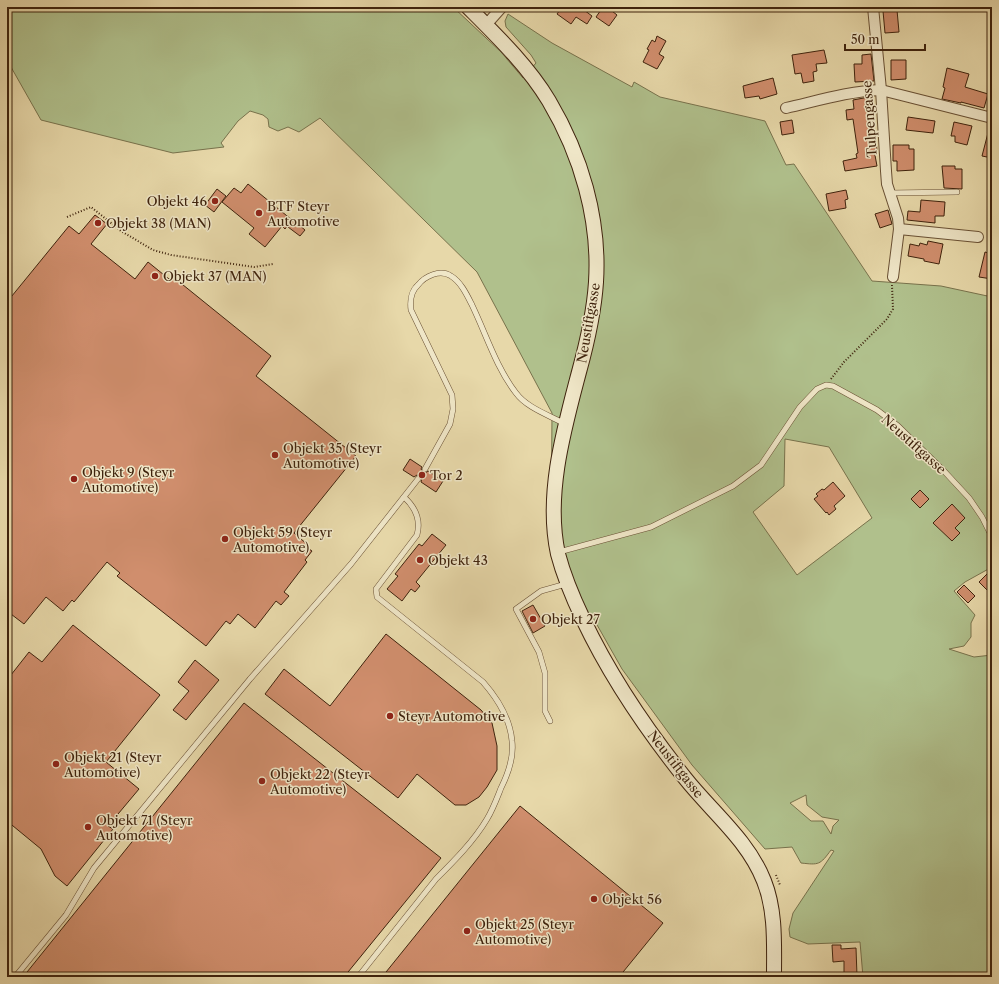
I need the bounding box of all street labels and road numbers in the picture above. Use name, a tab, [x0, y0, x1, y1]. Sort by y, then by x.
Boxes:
street label: Tulpengasse	[858, 80, 880, 158]
street label: Neustiftgasse	[573, 282, 603, 364]
street label: Neustiftgasse	[879, 411, 949, 477]
street label: Neustiftgasse	[645, 727, 707, 801]

